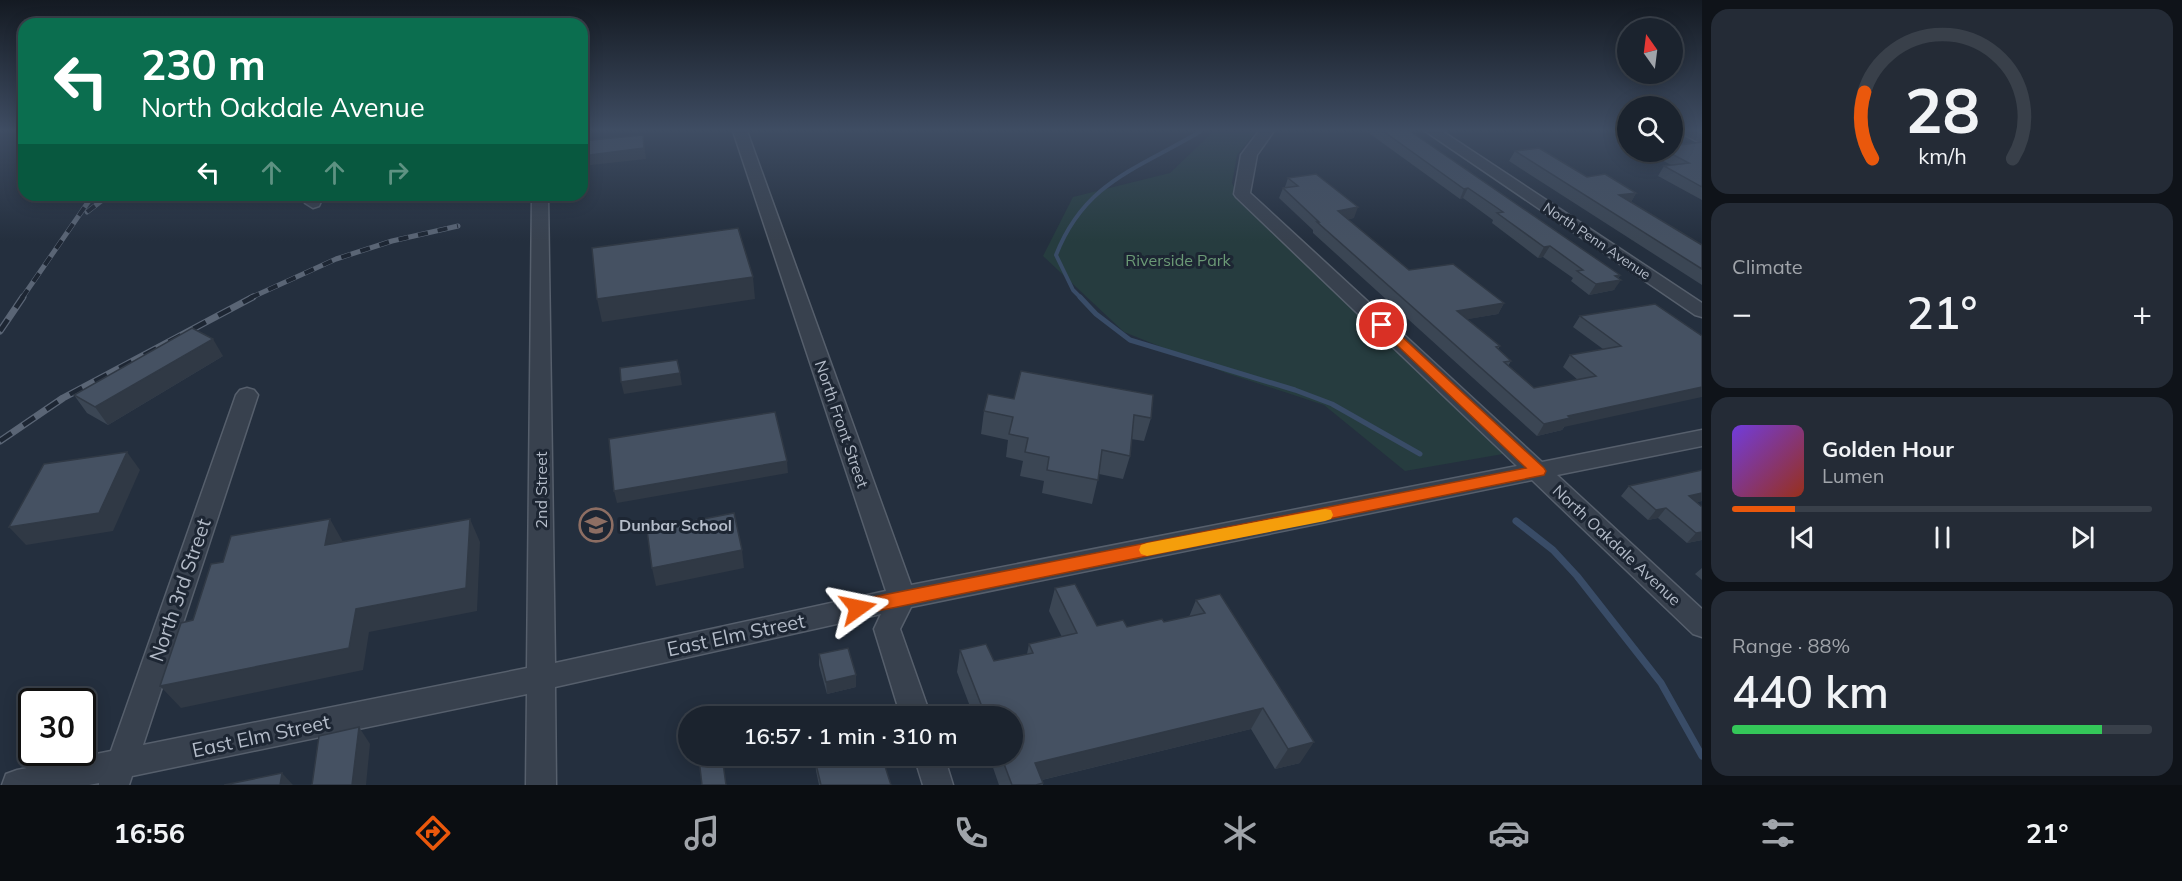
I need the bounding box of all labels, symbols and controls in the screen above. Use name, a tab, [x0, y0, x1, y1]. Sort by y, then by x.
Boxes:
north arrow	[1617, 18, 1683, 84]
map controls	[1617, 18, 1683, 162]
text: 230 m	[141, 38, 266, 91]
icon: left	[42, 42, 120, 120]
text: 28	[1905, 70, 1979, 149]
text: North Oakdale Avenue	[141, 90, 425, 124]
button: search	[1617, 96, 1683, 162]
text: km/h	[1918, 142, 1966, 169]
icon: left	[192, 156, 225, 189]
icon: ahead	[255, 156, 288, 189]
icon: ahead	[318, 156, 351, 189]
icon: right	[381, 156, 414, 189]
street label: North Penn Avenue	[1540, 198, 1654, 284]
park label: Riverside Park	[1125, 250, 1232, 270]
text: Climate	[1732, 254, 1803, 279]
text: 21°	[1907, 284, 1977, 340]
text: −	[1732, 292, 1752, 333]
text: +	[2132, 292, 2152, 333]
pin	[1356, 299, 1407, 350]
icon: arrive	[1365, 308, 1398, 341]
street label: North Front Street	[811, 358, 873, 491]
text: Golden Hour	[1822, 435, 1954, 463]
street label: 2nd Street	[531, 451, 551, 529]
text: Lumen	[1822, 463, 1884, 488]
street label: North Oakdale Avenue	[1549, 480, 1685, 610]
school or university icon: Dunbar School	[578, 507, 614, 543]
street label: North 3rd Street	[143, 515, 216, 665]
place label: Dunbar School	[619, 515, 732, 535]
icon: previous	[1786, 521, 1819, 554]
icon: pause	[1926, 521, 1959, 554]
icon: next	[2066, 521, 2099, 554]
position arrow	[826, 576, 890, 640]
street label: East Elm Street	[665, 608, 807, 661]
text: Range · 88%	[1732, 633, 1850, 658]
text: 440 km	[1732, 663, 1889, 719]
speed limit sign: 30	[18, 688, 96, 766]
street label: East Elm Street	[190, 709, 332, 762]
text: 16:57 · 1 min · 310 m	[743, 722, 958, 750]
icon: directions	[412, 812, 454, 854]
icon: music	[681, 812, 723, 854]
icon: phone	[950, 812, 992, 854]
icon: climate	[1219, 812, 1261, 854]
icon: car	[1488, 812, 1530, 854]
icon: filters	[1757, 812, 1799, 854]
text: 16:56	[113, 816, 185, 850]
text: 21°	[2026, 816, 2068, 850]

